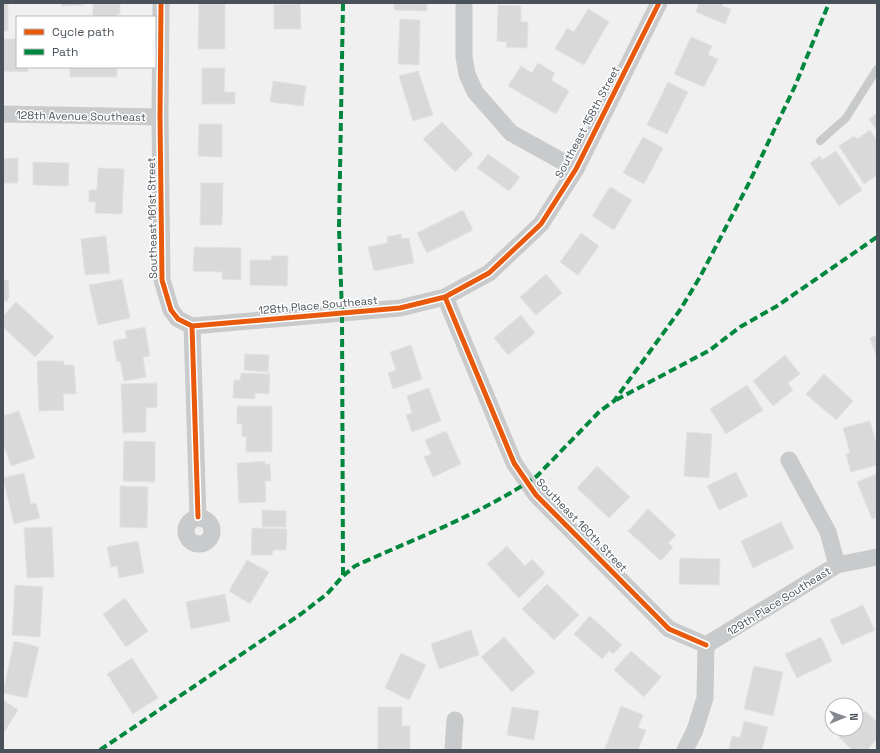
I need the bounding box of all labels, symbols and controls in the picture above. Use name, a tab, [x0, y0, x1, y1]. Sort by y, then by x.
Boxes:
legend	[16, 16, 156, 68]
text: Cycle path	[52, 24, 114, 40]
text: Path	[52, 44, 78, 60]
street label: Southeast 158th Street	[552, 64, 622, 180]
street label: 128th Avenue Southeast	[16, 108, 146, 124]
street label: Southeast 161st Street	[144, 157, 160, 279]
street label: 128th Place Southeast	[258, 293, 378, 317]
street label: Southeast 160th Street	[534, 475, 630, 575]
street label: 129th Place Southeast	[725, 563, 833, 639]
north arrow	[824, 697, 864, 737]
text: N	[847, 713, 861, 721]

